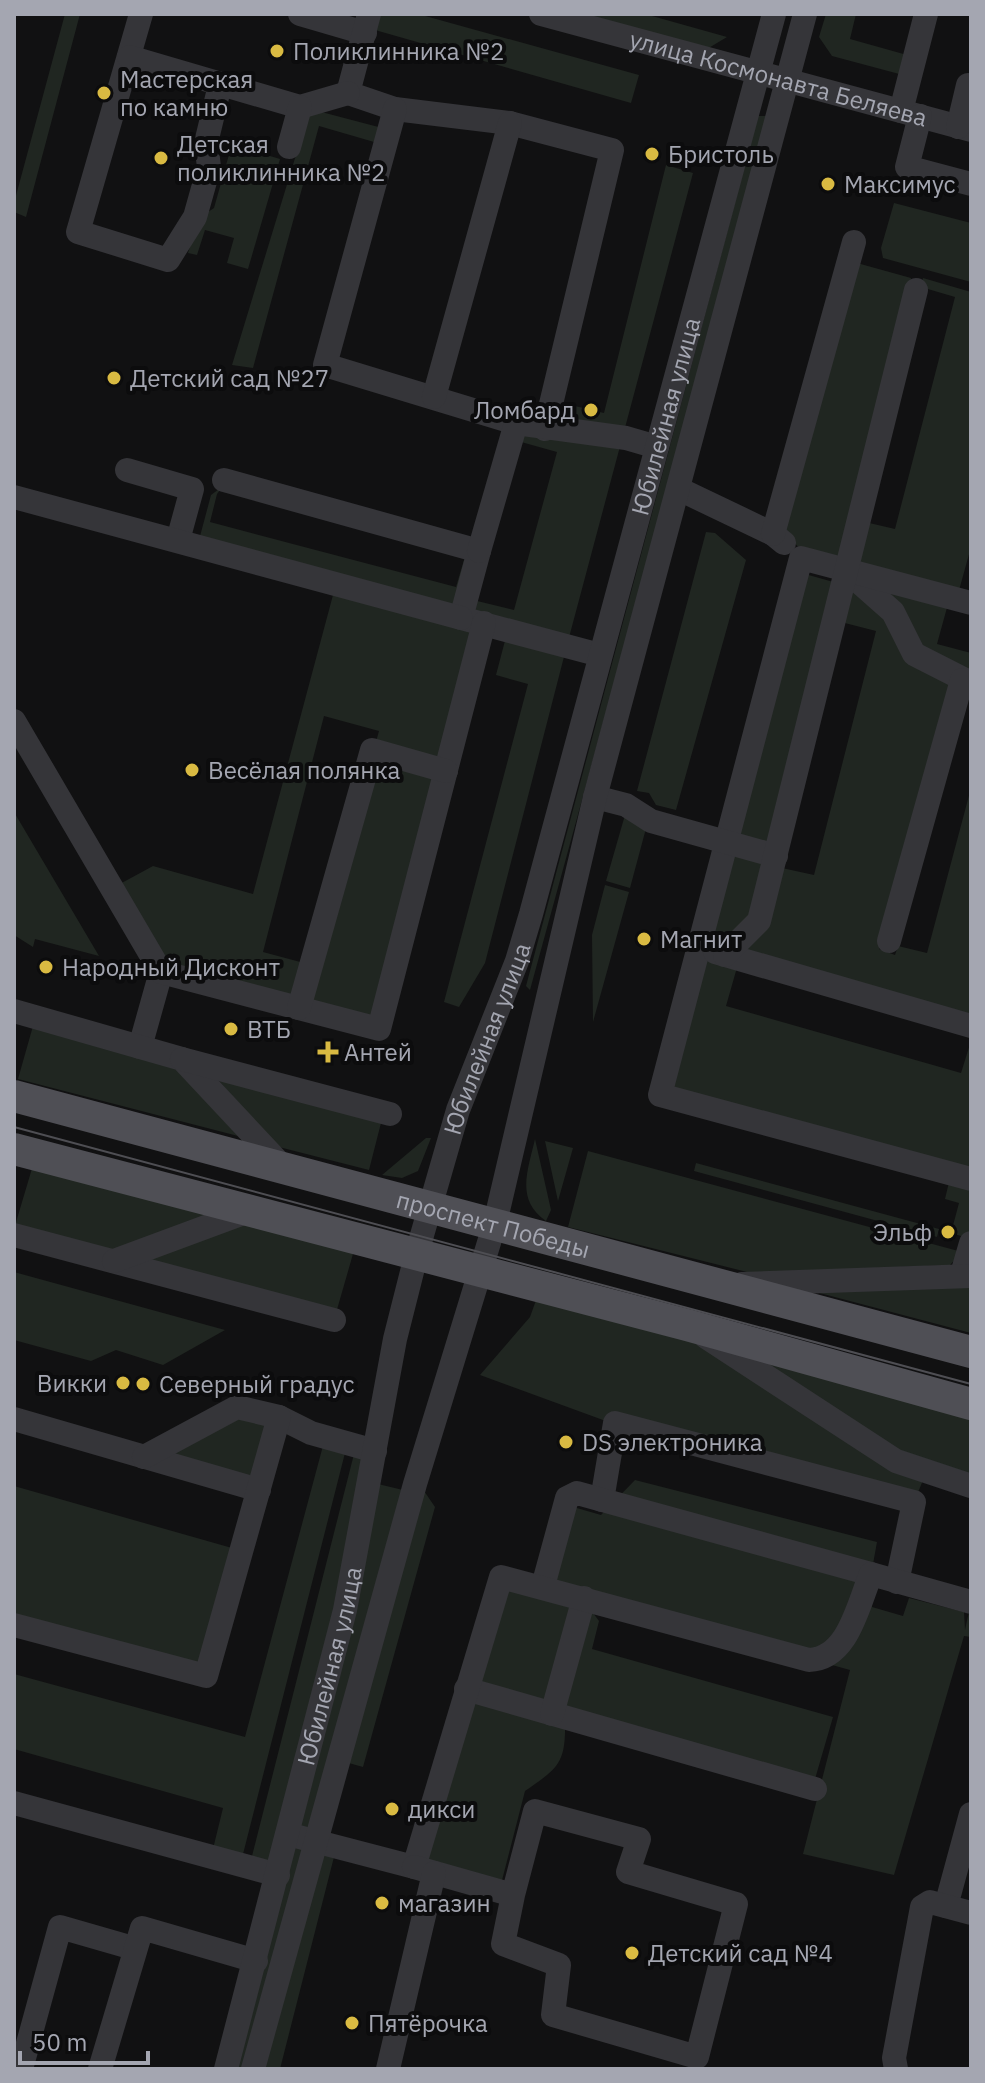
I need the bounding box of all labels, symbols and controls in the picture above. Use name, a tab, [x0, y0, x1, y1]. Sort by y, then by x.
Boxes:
street label: улица Космонавта Беляева	[626, 23, 931, 134]
place label: Поликлинника №2	[293, 35, 504, 67]
marker: Поликлинника №2	[268, 42, 286, 60]
place label: Мастерская по камню	[120, 63, 253, 123]
marker: Мастерская по камню	[95, 84, 113, 102]
place label: Детская поликлинника №2	[177, 128, 385, 188]
place label: Бристоль	[668, 138, 774, 170]
marker: Бристоль	[643, 145, 661, 163]
marker: Детская поликлинника №2	[152, 149, 170, 167]
place label: Максимус	[844, 168, 956, 200]
marker: Максимус	[819, 175, 837, 193]
street label: Юбилейная улица	[623, 314, 707, 519]
place label: Детский сад №27	[130, 362, 329, 394]
marker: Детский сад №27	[105, 369, 123, 387]
place label: Ломбард	[474, 394, 575, 426]
marker: Ломбард	[582, 401, 600, 419]
place label: Весёлая полянка	[208, 754, 400, 786]
marker: Весёлая полянка	[183, 761, 201, 779]
place label: Магнит	[660, 923, 742, 955]
marker: Магнит	[635, 930, 653, 948]
street label: Юбилейная улица	[436, 939, 538, 1139]
place label: Народный Дисконт	[62, 951, 280, 983]
marker: Народный Дисконт	[37, 958, 55, 976]
place label: ВТБ	[247, 1013, 291, 1045]
marker: ВТБ	[222, 1020, 240, 1038]
place label: Антей	[344, 1036, 412, 1068]
marker: Антей	[319, 1043, 337, 1061]
street label: проспект Победы	[393, 1183, 593, 1265]
place label: Эльф	[873, 1216, 932, 1248]
marker: Эльф	[939, 1223, 957, 1241]
place label: Викки	[37, 1367, 107, 1399]
place label: Северный градус	[159, 1368, 354, 1400]
marker: Викки	[114, 1374, 132, 1392]
marker: Северный градус	[134, 1375, 152, 1393]
place label: DS электроника	[582, 1426, 763, 1458]
marker: DS электроника	[557, 1433, 575, 1451]
street label: Юбилейная улица	[289, 1564, 369, 1769]
place label: дикси	[408, 1793, 475, 1825]
marker: дикси	[383, 1800, 401, 1818]
place label: магазин	[398, 1887, 491, 1919]
marker: магазин	[373, 1894, 391, 1912]
place label: Детский сад №4	[648, 1937, 833, 1969]
marker: Детский сад №4	[623, 1944, 641, 1962]
place label: Пятёрочка	[368, 2007, 488, 2039]
marker: Пятёрочка	[343, 2014, 361, 2032]
scale bar	[20, 2015, 148, 2065]
text: 50 m	[32, 2026, 87, 2058]

